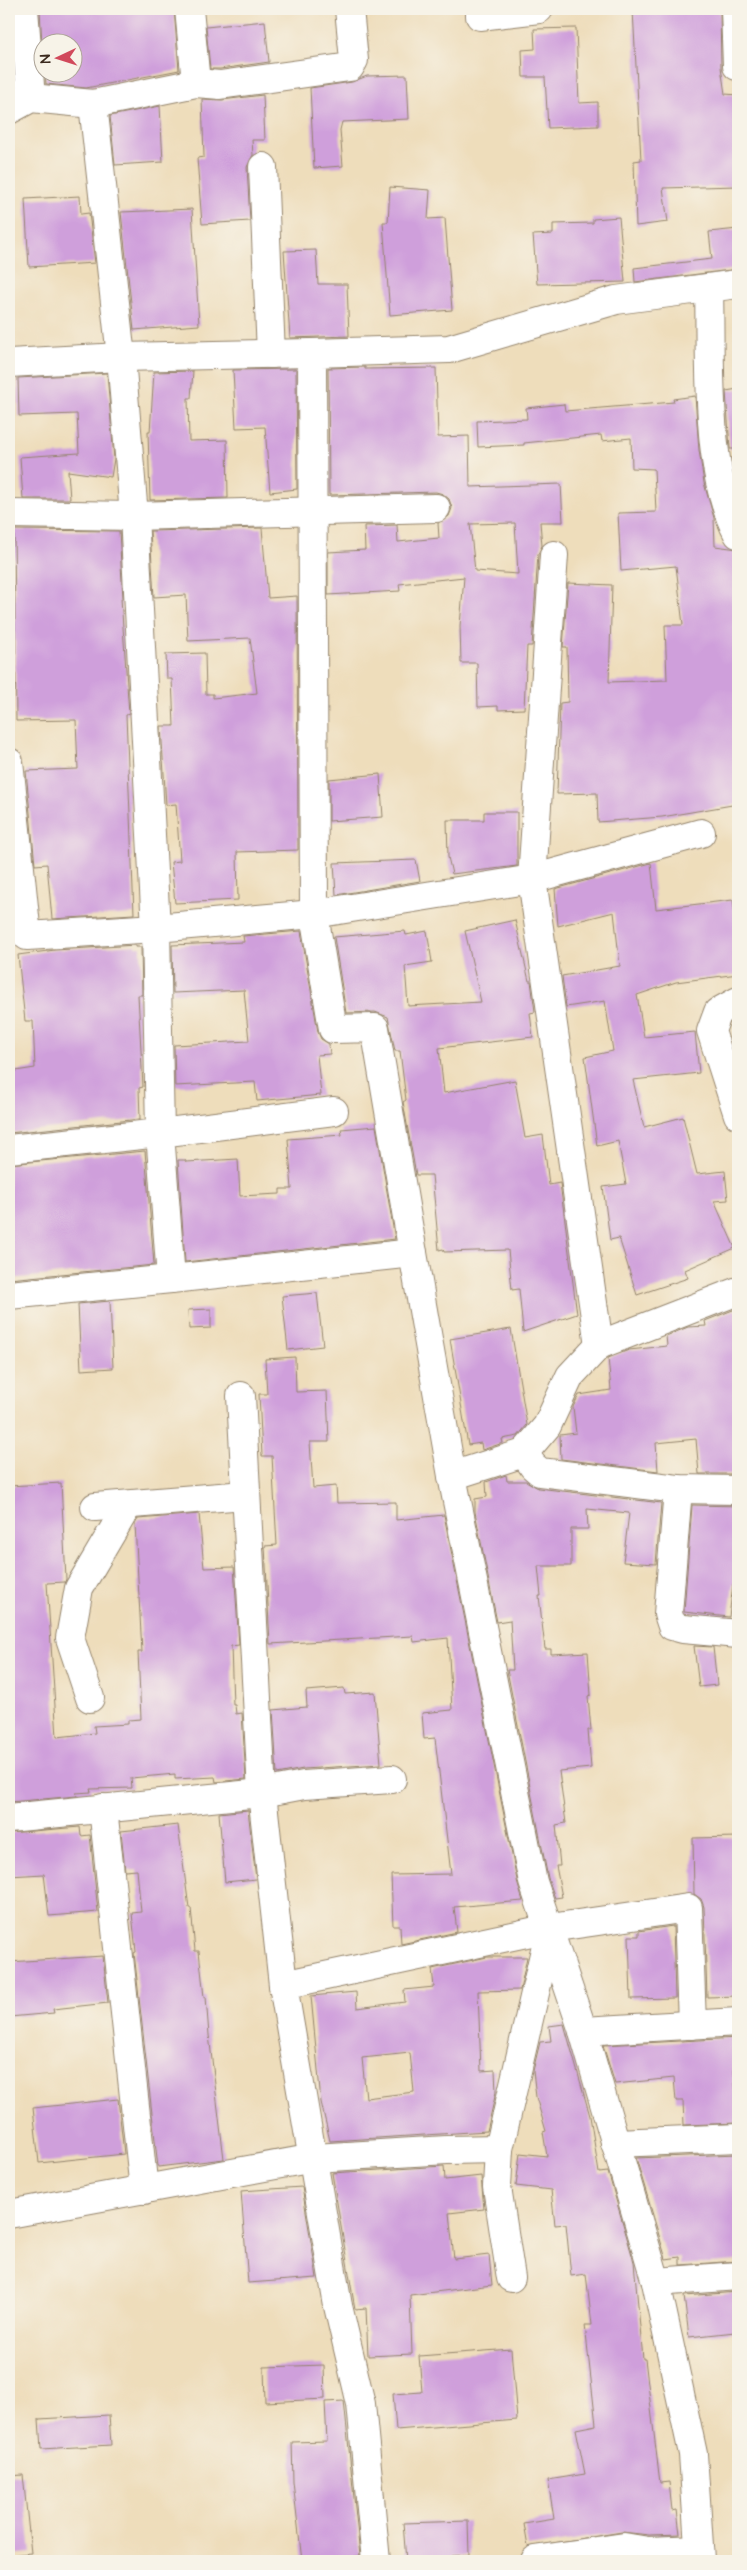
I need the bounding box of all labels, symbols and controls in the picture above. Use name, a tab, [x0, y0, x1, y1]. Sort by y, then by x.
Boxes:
north arrow	[32, 32, 82, 82]
text: N	[36, 54, 56, 64]

